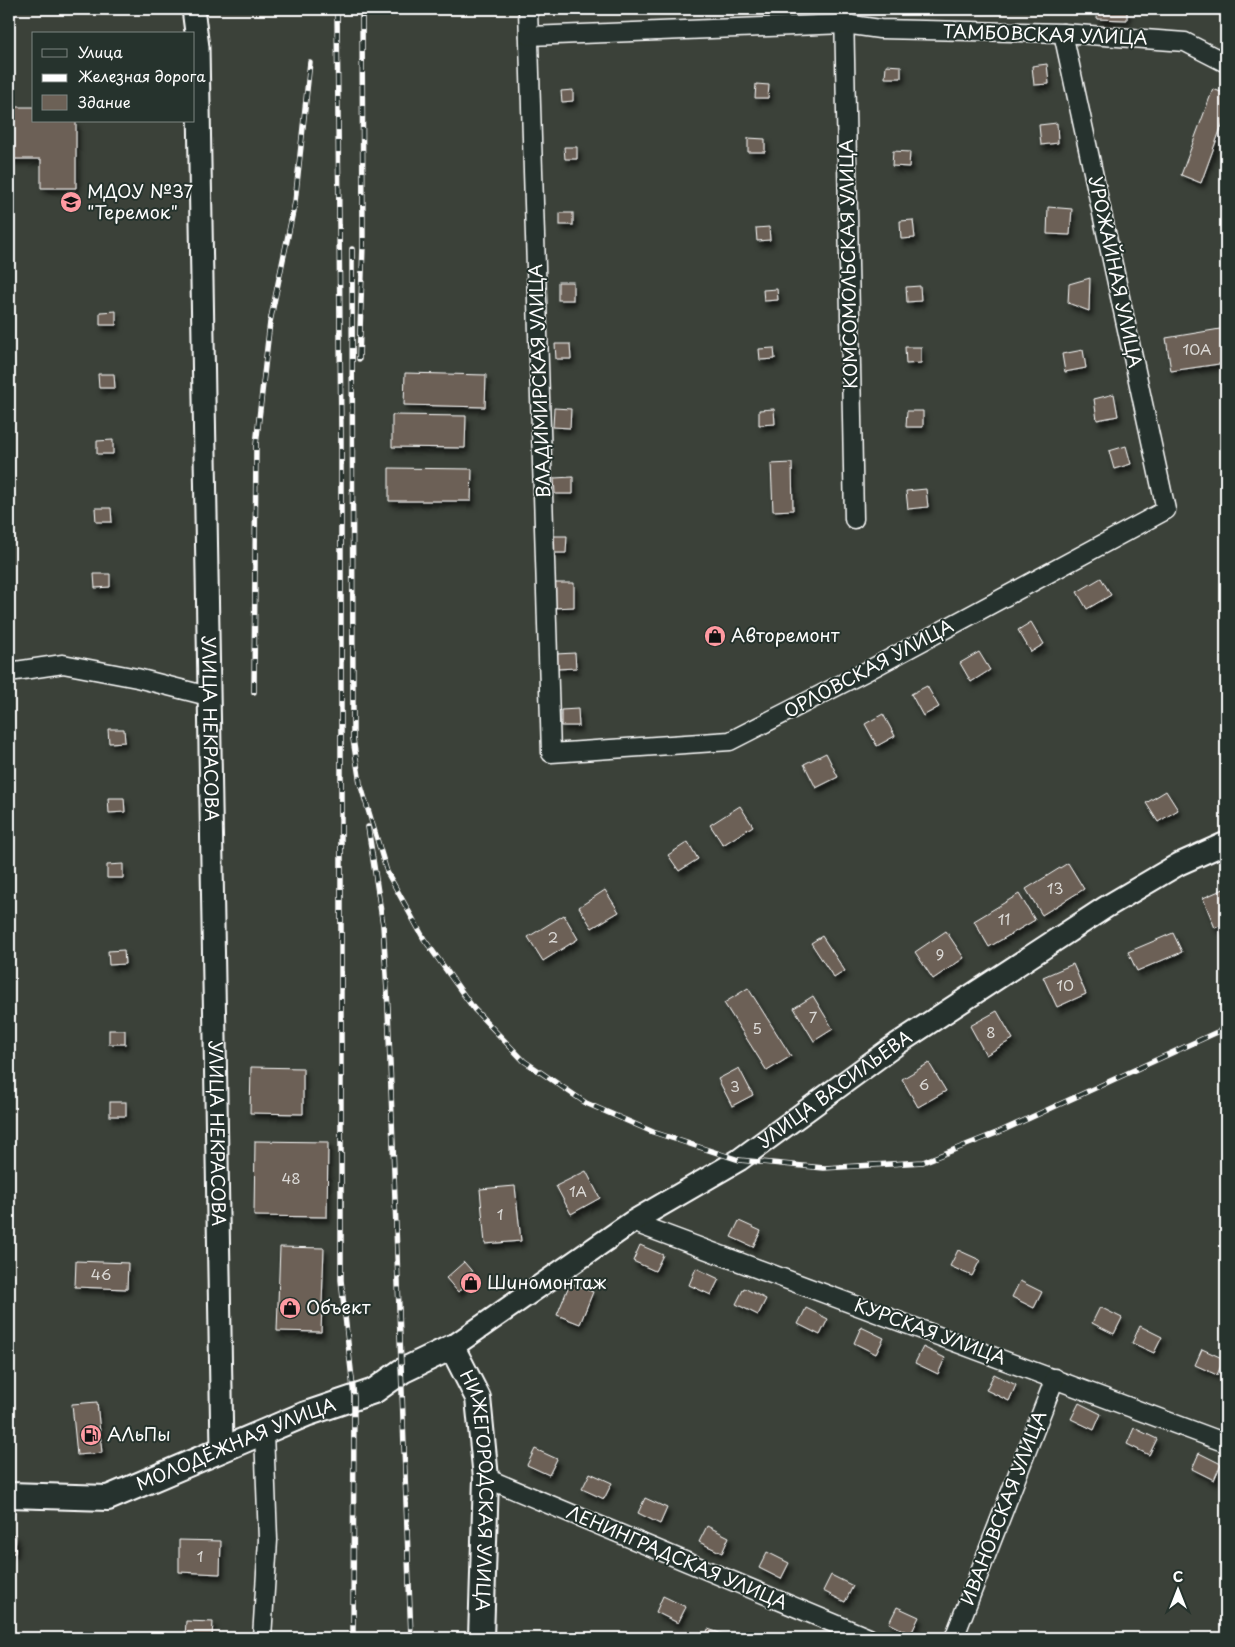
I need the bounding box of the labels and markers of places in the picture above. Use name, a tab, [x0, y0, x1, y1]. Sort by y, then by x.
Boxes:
place label: МДОУ №37 "Теремок"	[87, 177, 193, 225]
school or university icon: МДОУ №37 "Теремок"	[59, 190, 83, 214]
place label: Авторемонт	[731, 621, 840, 648]
shop icon: Авторемонт	[703, 624, 727, 648]
place label: Шиномонтаж	[487, 1268, 607, 1295]
shop icon: Шиномонтаж	[459, 1271, 483, 1295]
place label: Объект	[306, 1293, 371, 1320]
shop icon: Объект	[278, 1296, 302, 1320]
place label: АЛьПы	[107, 1420, 171, 1447]
fuel station icon: АЛьПы	[79, 1423, 103, 1447]

